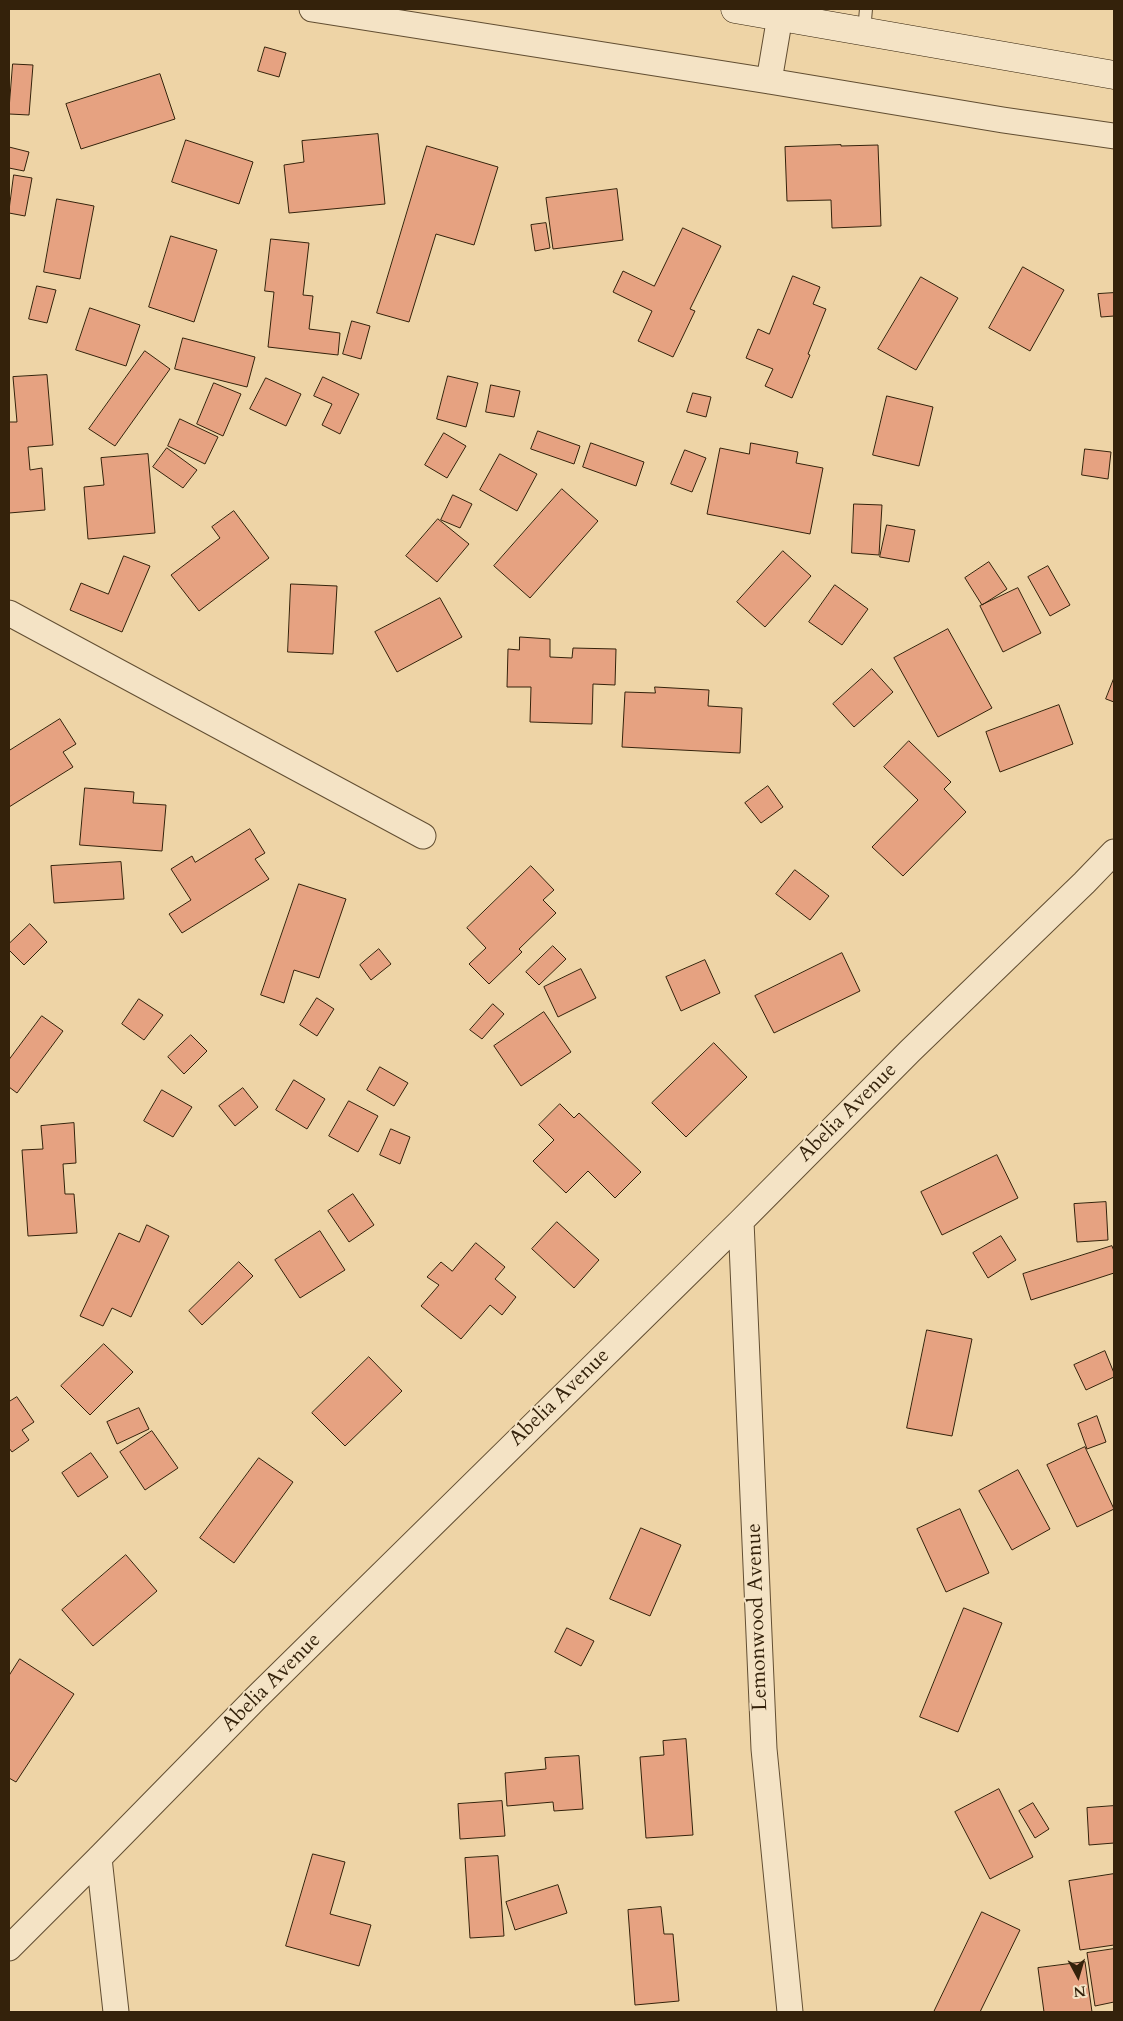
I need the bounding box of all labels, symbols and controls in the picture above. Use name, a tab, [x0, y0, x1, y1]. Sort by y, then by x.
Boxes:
street label: Abelia Avenue	[793, 1058, 903, 1168]
street label: Abelia Avenue	[505, 1344, 615, 1452]
street label: Lemonwood Avenue	[742, 1523, 774, 1711]
street label: Abelia Avenue	[217, 1628, 327, 1738]
north arrow	[1053, 1951, 1103, 2001]
text: N	[1073, 1981, 1087, 2001]

